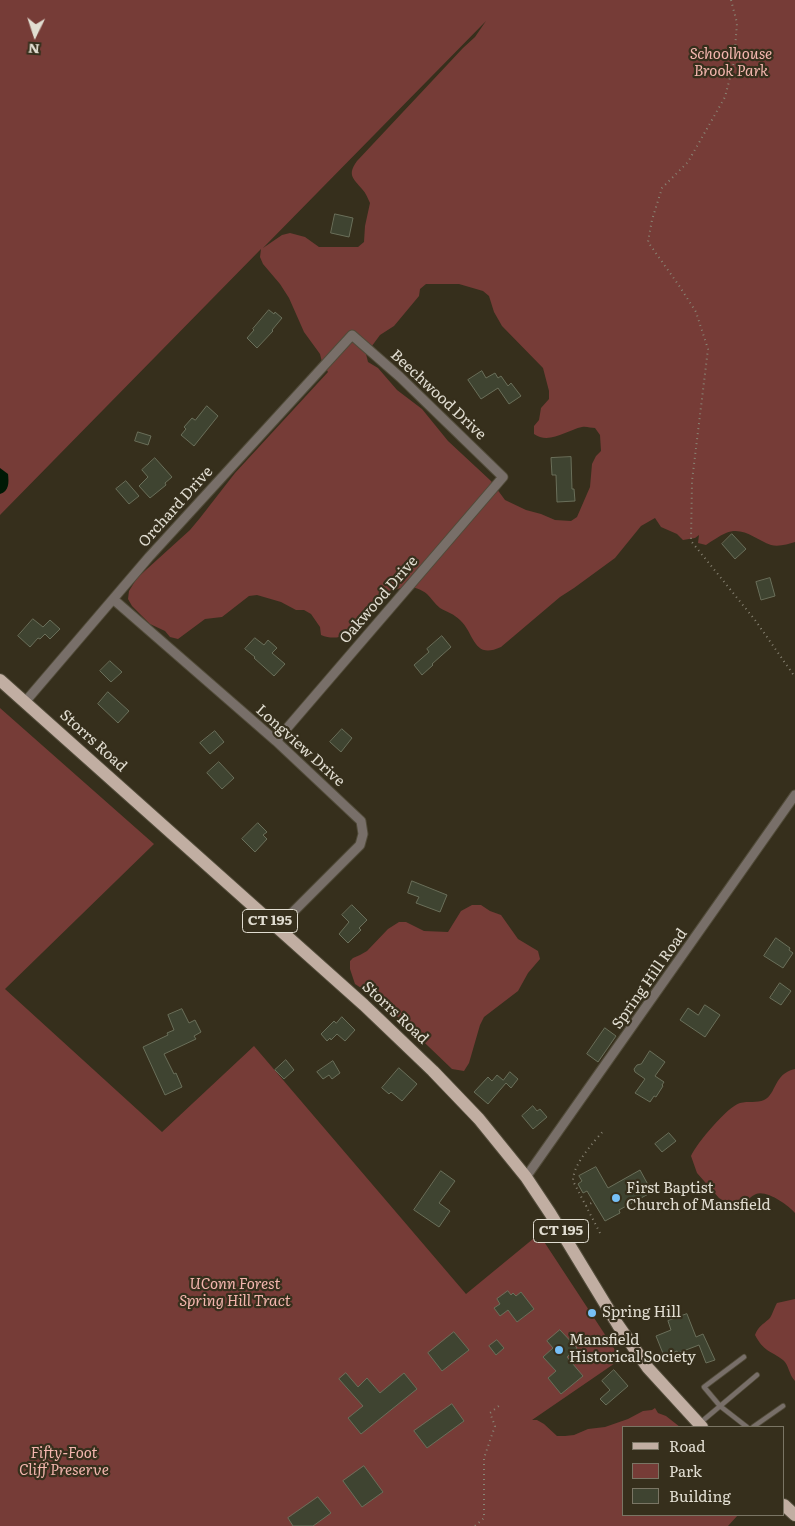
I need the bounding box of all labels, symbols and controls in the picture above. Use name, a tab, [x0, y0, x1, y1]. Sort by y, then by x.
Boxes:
north arrow	[10, 10, 60, 60]
text: N	[27, 40, 41, 60]
park label: Schoolhouse Brook Park	[690, 46, 772, 81]
street label: Beechwood Drive	[386, 346, 490, 444]
street label: Orchard Drive	[135, 463, 217, 551]
street label: Oakwood Drive	[336, 552, 422, 648]
street label: Longview Drive	[252, 701, 348, 791]
street label: Storrs Road	[56, 706, 130, 776]
road number: CT 195	[242, 909, 298, 932]
street label: Spring Hill Road	[609, 925, 691, 1033]
street label: Storrs Road	[358, 978, 432, 1048]
place label: First Baptist Church of Mansfield	[626, 1180, 771, 1215]
marker: First Baptist Church of Mansfield	[610, 1192, 622, 1204]
road number: CT 195	[534, 1220, 588, 1242]
park label: UConn Forest Spring Hill Tract	[179, 1276, 291, 1311]
place label: Spring Hill	[602, 1304, 681, 1322]
marker: Spring Hill	[586, 1307, 598, 1319]
place label: Mansfield Historical Society	[569, 1332, 696, 1367]
marker: Mansfield Historical Society	[553, 1344, 565, 1356]
legend	[622, 1426, 785, 1516]
text: Road	[669, 1434, 705, 1457]
park label: Fifty-Foot Cliff Preserve	[19, 1445, 109, 1480]
text: Park	[669, 1459, 702, 1482]
text: Building	[669, 1484, 731, 1507]

